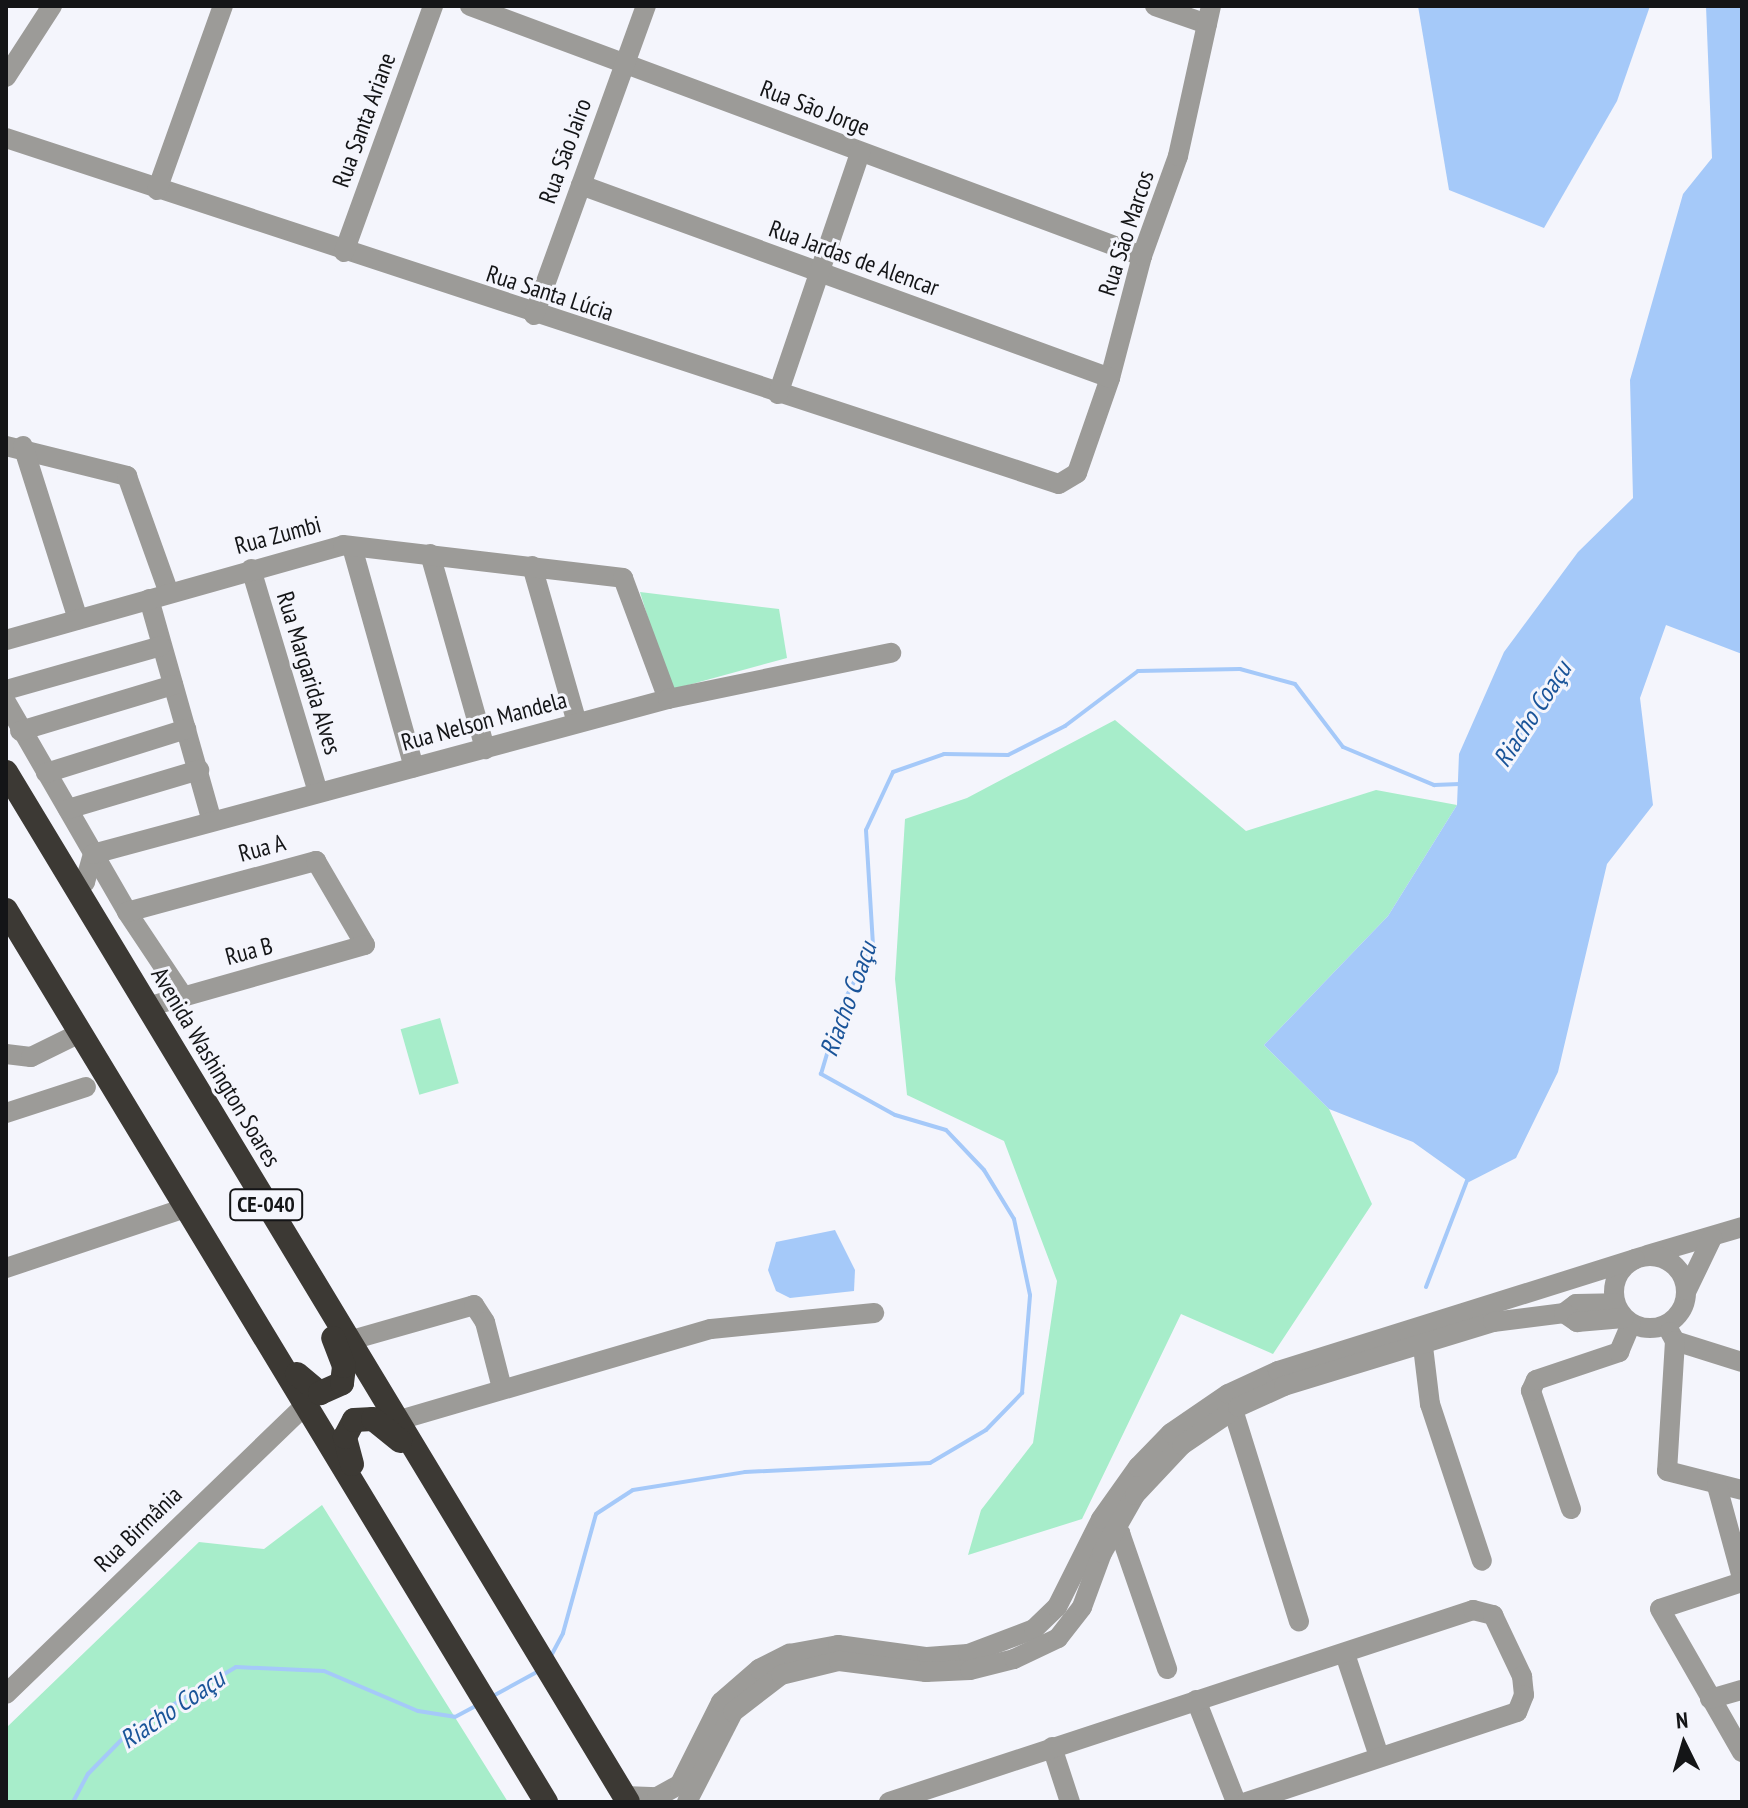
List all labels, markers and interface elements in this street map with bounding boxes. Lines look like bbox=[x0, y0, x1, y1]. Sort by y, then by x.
street label: Rua Santa Ariane bbox=[326, 49, 402, 191]
street label: Rua São Jorge bbox=[756, 74, 874, 142]
street label: Rua São Jairo bbox=[533, 95, 597, 207]
street label: Rua São Marcos bbox=[1092, 167, 1160, 299]
street label: Rua Jardas de Alencar bbox=[765, 214, 943, 302]
street label: Rua Santa Lúcia bbox=[483, 259, 617, 327]
street label: Rua Zumbi bbox=[232, 510, 324, 560]
street label: Rua Margarida Alves bbox=[270, 588, 348, 758]
water label: Riacho Coaçu bbox=[1486, 655, 1578, 773]
street label: Rua Nelson Mandela bbox=[398, 685, 570, 757]
street label: Rua A bbox=[235, 828, 289, 868]
street label: Rua B bbox=[222, 931, 276, 971]
water label: Riacho Coaçu bbox=[813, 938, 883, 1060]
street label: Avenida Washington Soares bbox=[145, 962, 287, 1172]
road number: CE-040 bbox=[228, 1187, 304, 1223]
street label: Rua Birmânia bbox=[88, 1480, 188, 1578]
water label: Riacho Coaçu bbox=[114, 1663, 230, 1755]
north arrow bbox=[1644, 1704, 1724, 1784]
text: N bbox=[1675, 1706, 1689, 1735]

